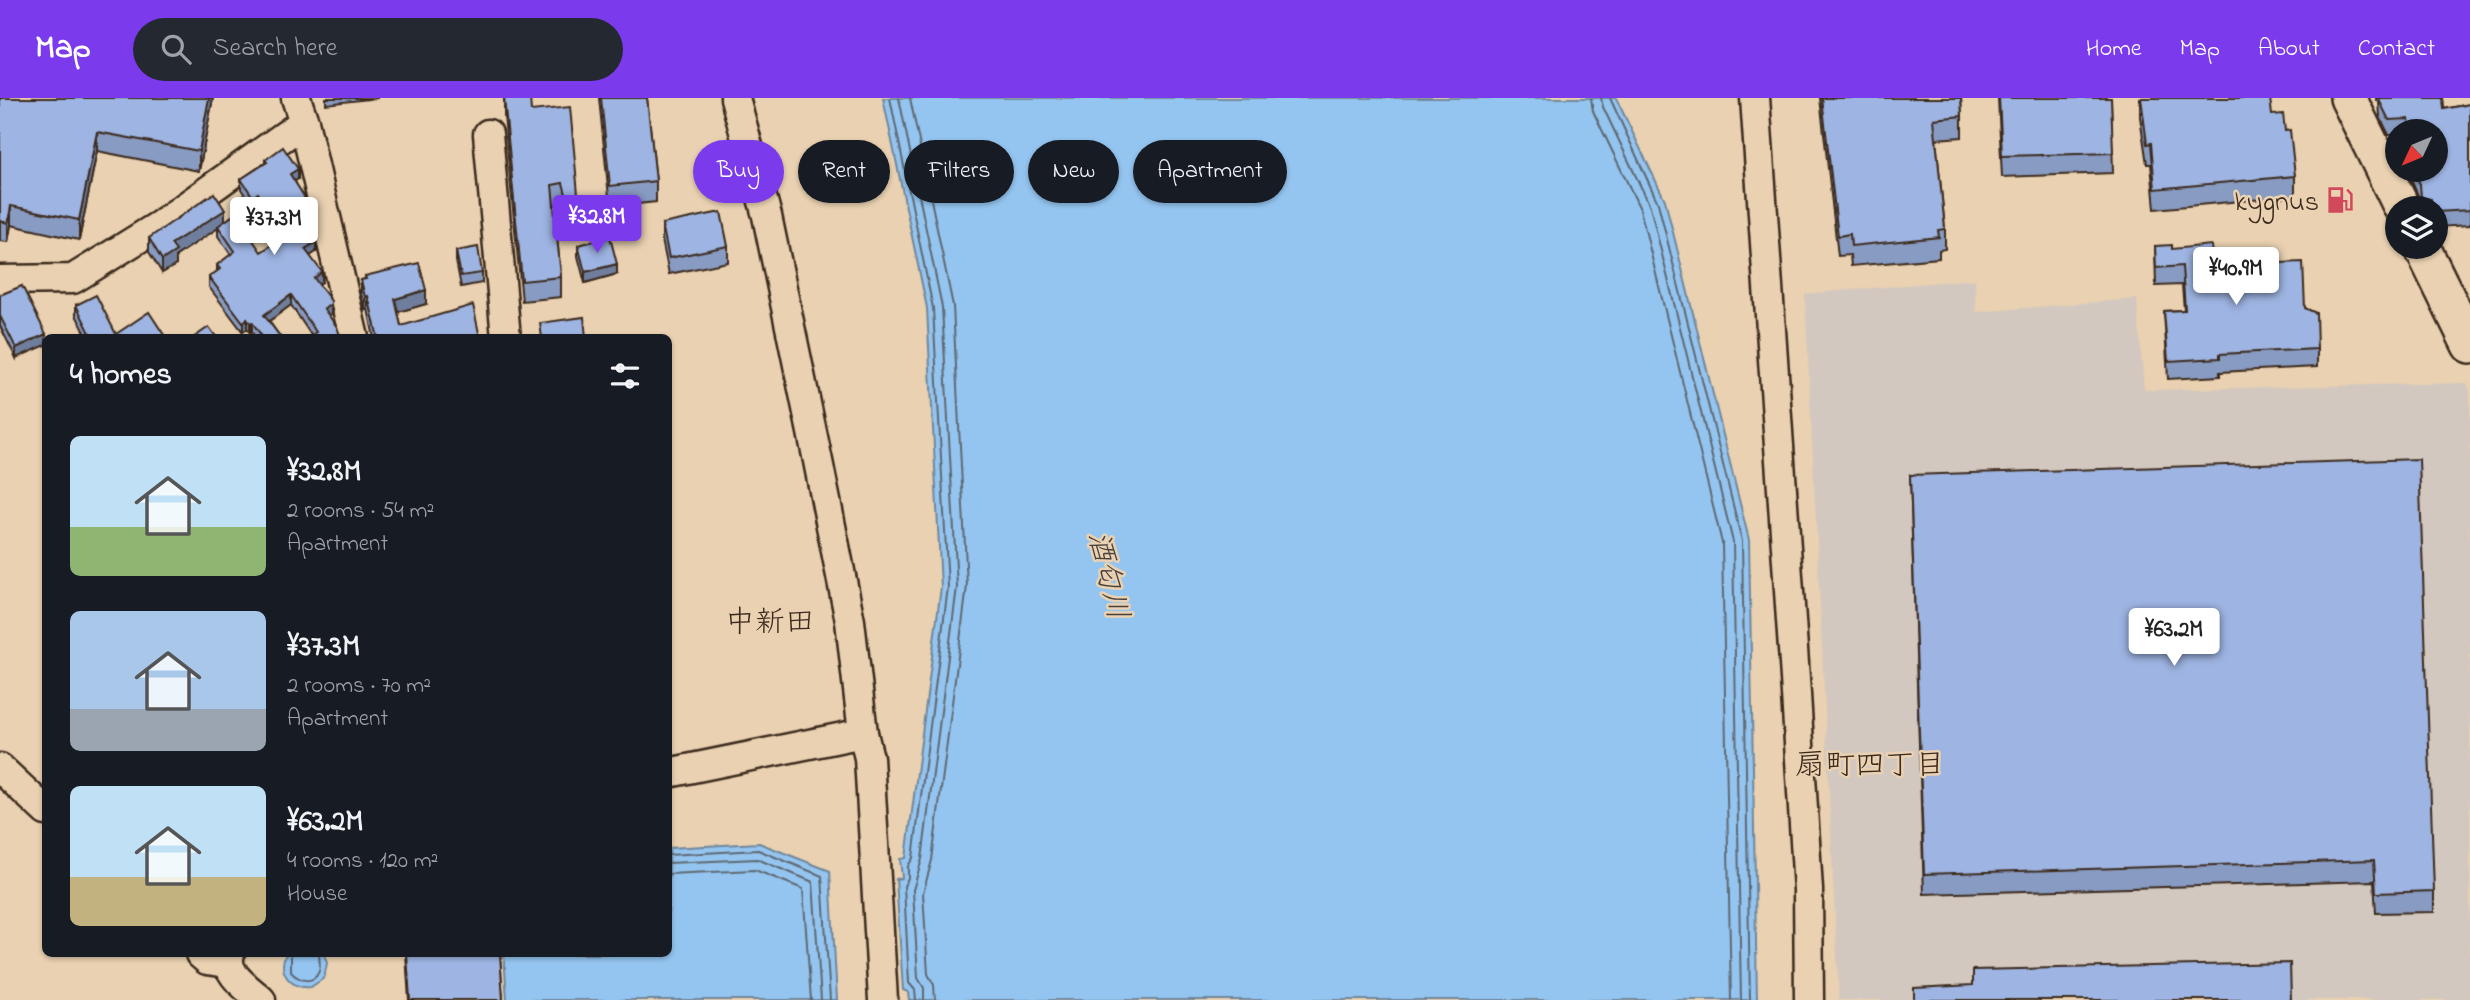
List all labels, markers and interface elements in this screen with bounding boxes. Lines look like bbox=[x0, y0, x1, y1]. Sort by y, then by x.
search box bbox=[133, 18, 623, 81]
text: Map bbox=[35, 25, 91, 73]
icon: search bbox=[157, 30, 195, 68]
text: Search here bbox=[213, 30, 337, 68]
text: Home bbox=[2086, 32, 2142, 67]
text: Map bbox=[2180, 32, 2220, 67]
text: About bbox=[2258, 32, 2320, 67]
text: Contact bbox=[2358, 32, 2435, 67]
north arrow bbox=[2385, 119, 2448, 182]
map controls bbox=[2385, 119, 2448, 259]
chip: Buy bbox=[693, 140, 784, 203]
chip: Rent bbox=[798, 140, 890, 203]
chip: Filters bbox=[904, 140, 1014, 203]
chip: New bbox=[1028, 140, 1119, 203]
chip: Apartment bbox=[1133, 140, 1287, 203]
place label: kygnus bbox=[2235, 183, 2319, 224]
fuel station icon: kygnus bbox=[2325, 185, 2355, 215]
pin: ¥32.8M bbox=[540, 195, 654, 255]
button: layers bbox=[2385, 196, 2448, 259]
pin: ¥37.3M bbox=[217, 198, 331, 257]
text: ¥32.8M bbox=[568, 201, 626, 234]
text: ¥37.3M bbox=[246, 203, 302, 236]
pin: ¥40.9M bbox=[2179, 248, 2293, 307]
text: ¥40.9M bbox=[2209, 253, 2263, 286]
text: 4 homes bbox=[70, 354, 172, 398]
icon: filters bbox=[606, 357, 644, 395]
text: ¥32.8M bbox=[287, 451, 362, 495]
icon: home bbox=[126, 464, 210, 548]
text: 2 rooms · 54 m² bbox=[287, 495, 434, 528]
water label: 酒匂川 bbox=[1074, 527, 1138, 625]
text: Apartment bbox=[287, 528, 388, 561]
district label: 中新田 bbox=[725, 602, 815, 646]
pin: ¥63.2M bbox=[2117, 608, 2231, 668]
text: ¥63.2M bbox=[2145, 614, 2203, 647]
text: ¥37.3M bbox=[287, 626, 360, 670]
icon: home bbox=[126, 639, 210, 723]
text: 2 rooms · 70 m² bbox=[287, 670, 431, 703]
text: Apartment bbox=[287, 703, 388, 736]
district label: 扇町四丁目 bbox=[1795, 745, 1945, 789]
text: ¥63.2M bbox=[287, 801, 364, 845]
icon: home bbox=[126, 814, 210, 898]
text: 4 rooms · 120 m² bbox=[287, 845, 438, 878]
text: House bbox=[287, 878, 347, 911]

